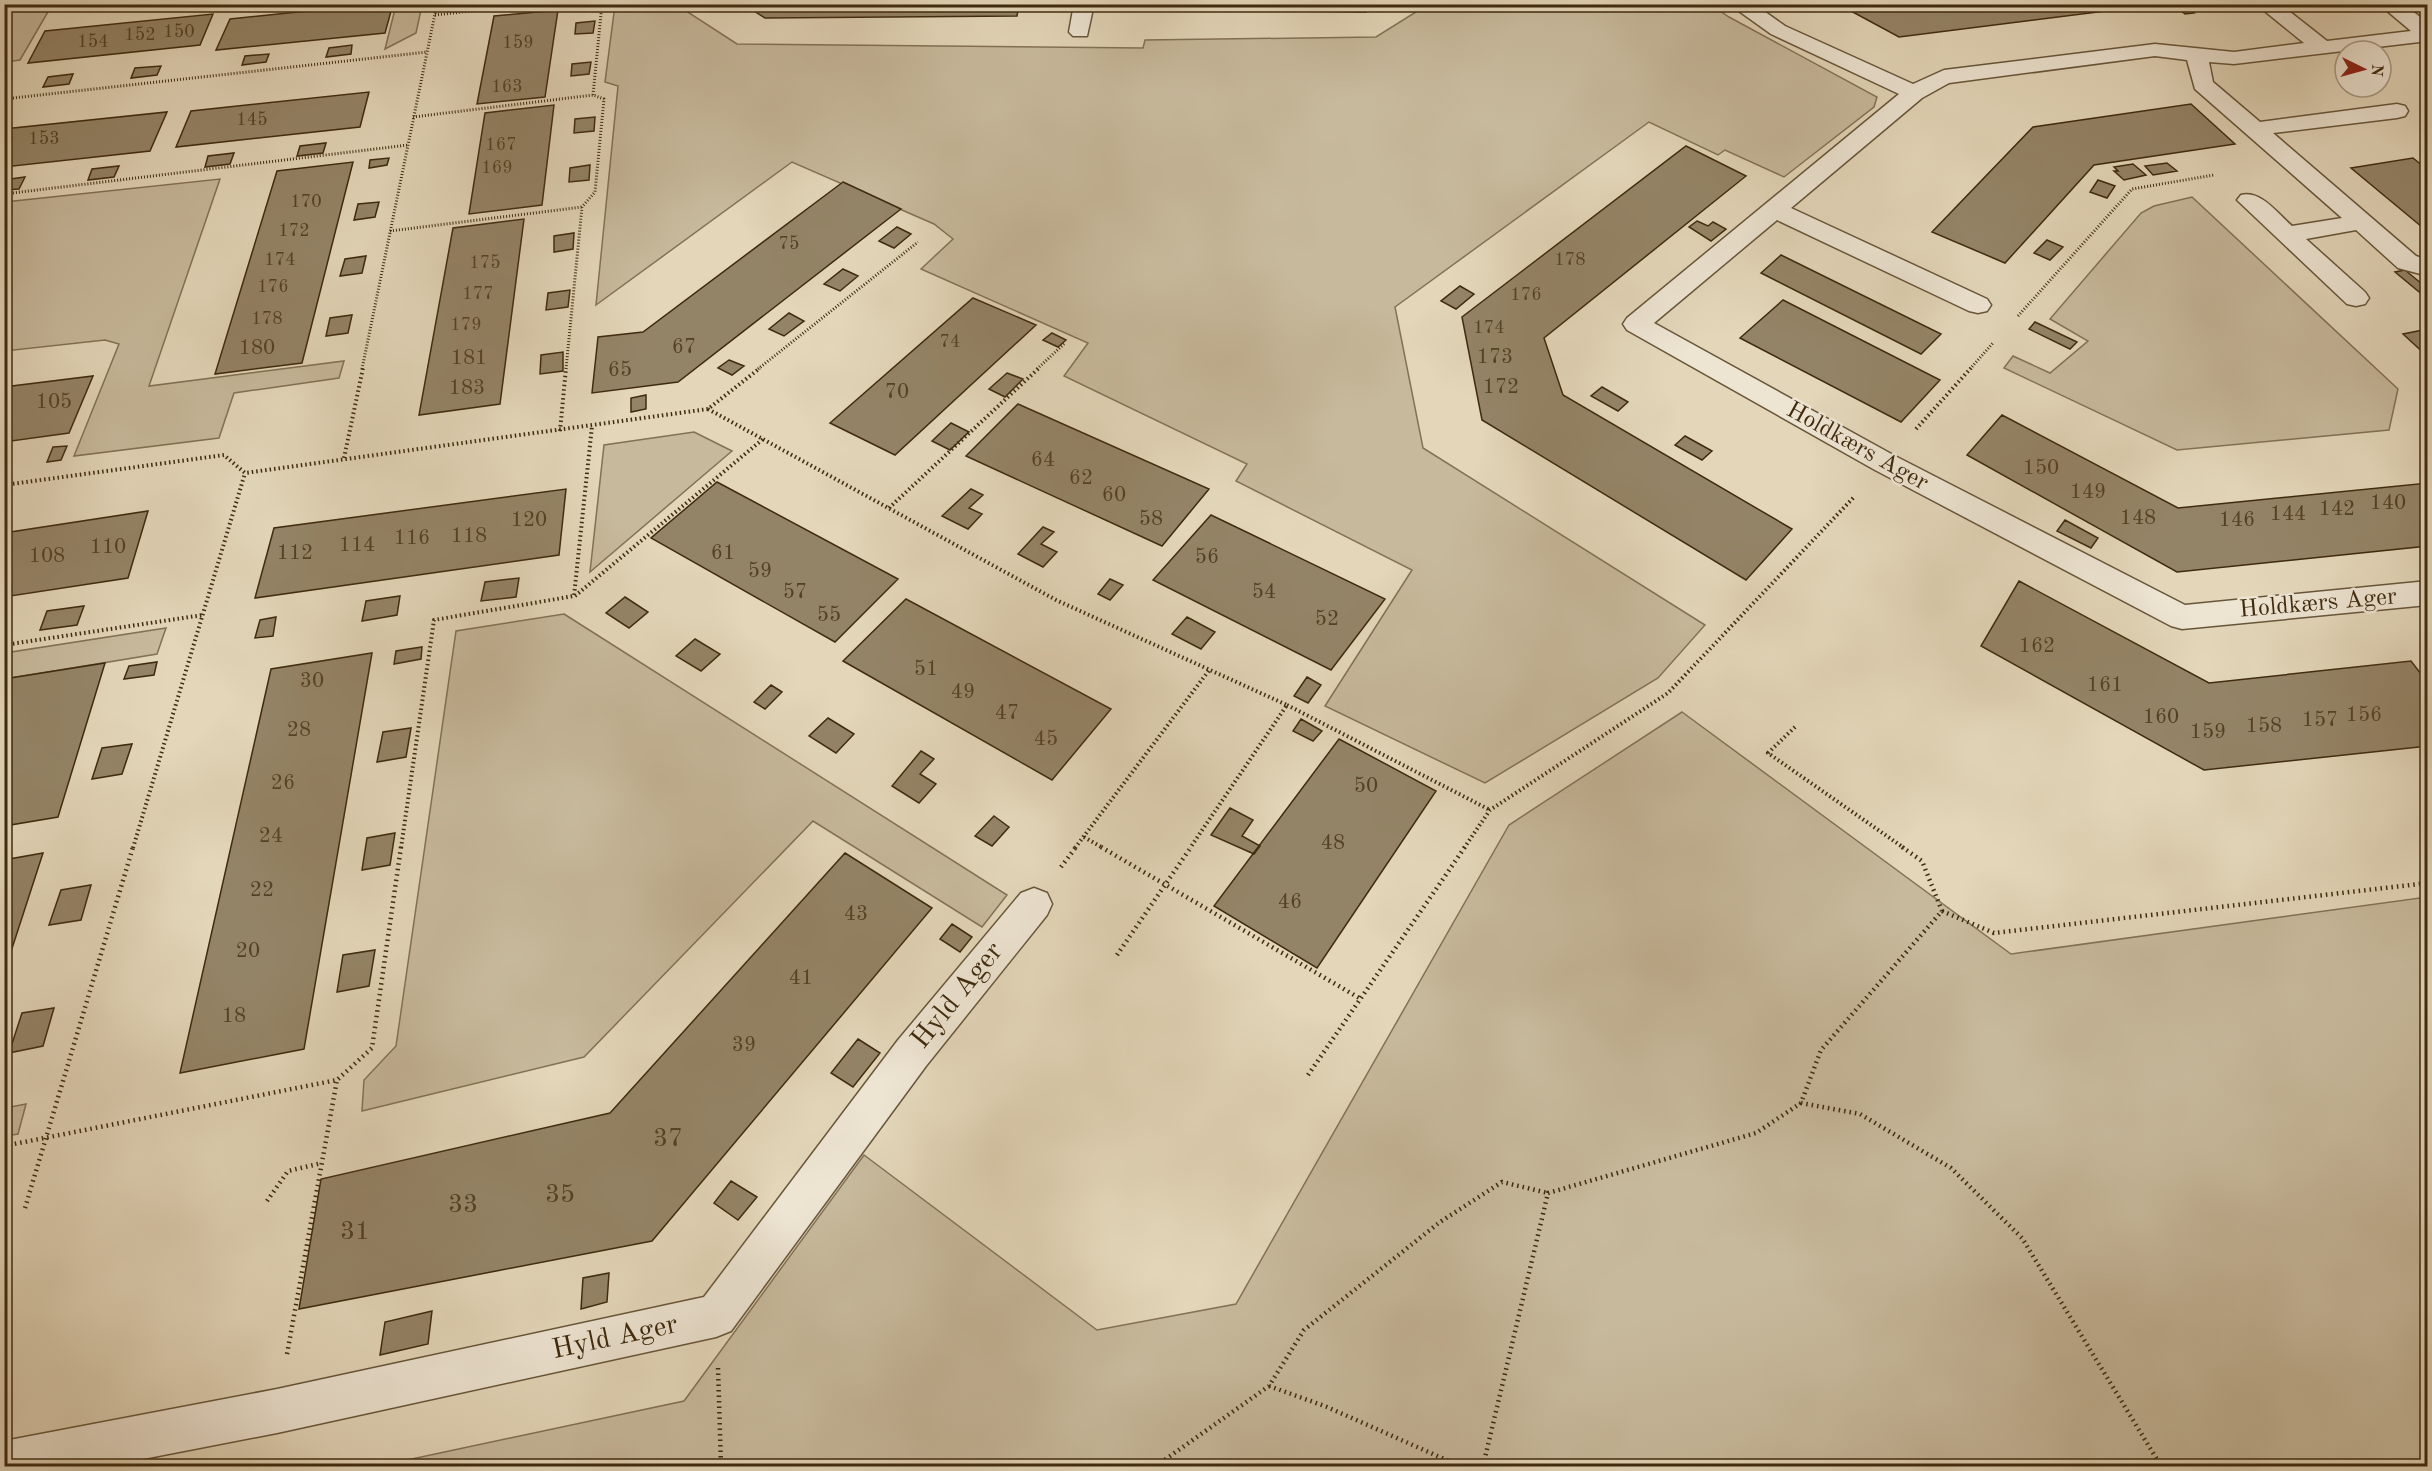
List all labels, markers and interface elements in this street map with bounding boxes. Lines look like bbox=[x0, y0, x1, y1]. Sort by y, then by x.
house number: 150 bbox=[163, 23, 195, 41]
house number: 152 bbox=[124, 26, 156, 44]
house number: 154 bbox=[77, 33, 109, 51]
house number: 159 bbox=[502, 34, 534, 52]
north arrow bbox=[2333, 39, 2393, 99]
text: N bbox=[2367, 63, 2384, 78]
house number: 163 bbox=[491, 78, 523, 96]
house number: 145 bbox=[236, 111, 268, 129]
house number: 153 bbox=[28, 130, 60, 148]
house number: 167 bbox=[485, 136, 517, 154]
house number: 169 bbox=[481, 159, 513, 177]
house number: 170 bbox=[290, 193, 322, 211]
house number: 172 bbox=[278, 222, 310, 240]
house number: 75 bbox=[779, 235, 799, 253]
house number: 174 bbox=[264, 251, 296, 269]
house number: 178 bbox=[1554, 251, 1586, 269]
house number: 175 bbox=[469, 254, 501, 272]
house number: 176 bbox=[257, 278, 289, 296]
house number: 177 bbox=[462, 285, 494, 303]
house number: 176 bbox=[1510, 286, 1542, 304]
house number: 178 bbox=[251, 310, 283, 328]
house number: 179 bbox=[450, 316, 482, 334]
house number: 174 bbox=[1473, 319, 1505, 337]
house number: 74 bbox=[940, 333, 960, 351]
house number: 67 bbox=[672, 337, 696, 358]
house number: 180 bbox=[239, 338, 275, 359]
house number: 173 bbox=[1477, 347, 1513, 368]
house number: 181 bbox=[451, 348, 487, 369]
house number: 65 bbox=[608, 360, 632, 381]
house number: 172 bbox=[1483, 377, 1519, 398]
house number: 183 bbox=[449, 378, 485, 399]
house number: 70 bbox=[885, 382, 909, 403]
house number: 105 bbox=[36, 392, 72, 413]
street label: Holdkærs Ager bbox=[1782, 398, 1932, 496]
house number: 64 bbox=[1031, 450, 1055, 471]
house number: 150 bbox=[2023, 458, 2059, 479]
house number: 62 bbox=[1069, 468, 1093, 489]
house number: 149 bbox=[2070, 482, 2106, 503]
house number: 60 bbox=[1102, 485, 1126, 506]
house number: 140 bbox=[2370, 493, 2406, 514]
house number: 142 bbox=[2319, 499, 2355, 520]
house number: 144 bbox=[2270, 504, 2306, 525]
house number: 148 bbox=[2120, 508, 2156, 529]
house number: 58 bbox=[1139, 509, 1163, 530]
house number: 120 bbox=[511, 510, 547, 531]
house number: 146 bbox=[2219, 510, 2255, 531]
house number: 118 bbox=[451, 526, 487, 547]
house number: 116 bbox=[394, 528, 430, 549]
house number: 114 bbox=[339, 535, 375, 556]
house number: 110 bbox=[90, 537, 126, 558]
house number: 112 bbox=[277, 543, 313, 564]
house number: 61 bbox=[711, 543, 735, 564]
house number: 108 bbox=[29, 546, 65, 567]
house number: 56 bbox=[1195, 547, 1219, 568]
house number: 59 bbox=[748, 561, 772, 582]
house number: 57 bbox=[783, 582, 807, 603]
house number: 54 bbox=[1252, 582, 1276, 603]
street label: Holdkærs Ager bbox=[2238, 585, 2398, 623]
house number: 55 bbox=[817, 605, 841, 626]
house number: 52 bbox=[1315, 609, 1339, 630]
house number: 162 bbox=[2019, 636, 2055, 657]
house number: 51 bbox=[914, 659, 938, 680]
house number: 30 bbox=[300, 671, 324, 692]
house number: 161 bbox=[2087, 675, 2123, 696]
house number: 49 bbox=[951, 682, 975, 703]
house number: 47 bbox=[995, 703, 1019, 724]
house number: 156 bbox=[2346, 705, 2382, 726]
house number: 160 bbox=[2143, 707, 2179, 728]
house number: 157 bbox=[2302, 710, 2338, 731]
house number: 158 bbox=[2246, 716, 2282, 737]
house number: 28 bbox=[287, 720, 311, 741]
house number: 159 bbox=[2190, 722, 2226, 743]
house number: 45 bbox=[1034, 729, 1058, 750]
house number: 26 bbox=[271, 773, 295, 794]
house number: 50 bbox=[1354, 776, 1378, 797]
house number: 24 bbox=[259, 826, 283, 847]
house number: 48 bbox=[1321, 833, 1345, 854]
house number: 22 bbox=[250, 880, 274, 901]
house number: 46 bbox=[1278, 892, 1302, 913]
house number: 43 bbox=[844, 904, 868, 925]
street label: Hyld Ager bbox=[907, 938, 1009, 1054]
house number: 20 bbox=[236, 941, 260, 962]
house number: 41 bbox=[789, 968, 813, 989]
house number: 18 bbox=[222, 1006, 246, 1027]
house number: 39 bbox=[732, 1035, 756, 1056]
house number: 37 bbox=[653, 1126, 683, 1152]
house number: 35 bbox=[545, 1182, 575, 1208]
house number: 33 bbox=[448, 1192, 478, 1218]
house number: 31 bbox=[340, 1219, 370, 1245]
street label: Hyld Ager bbox=[550, 1311, 680, 1365]

